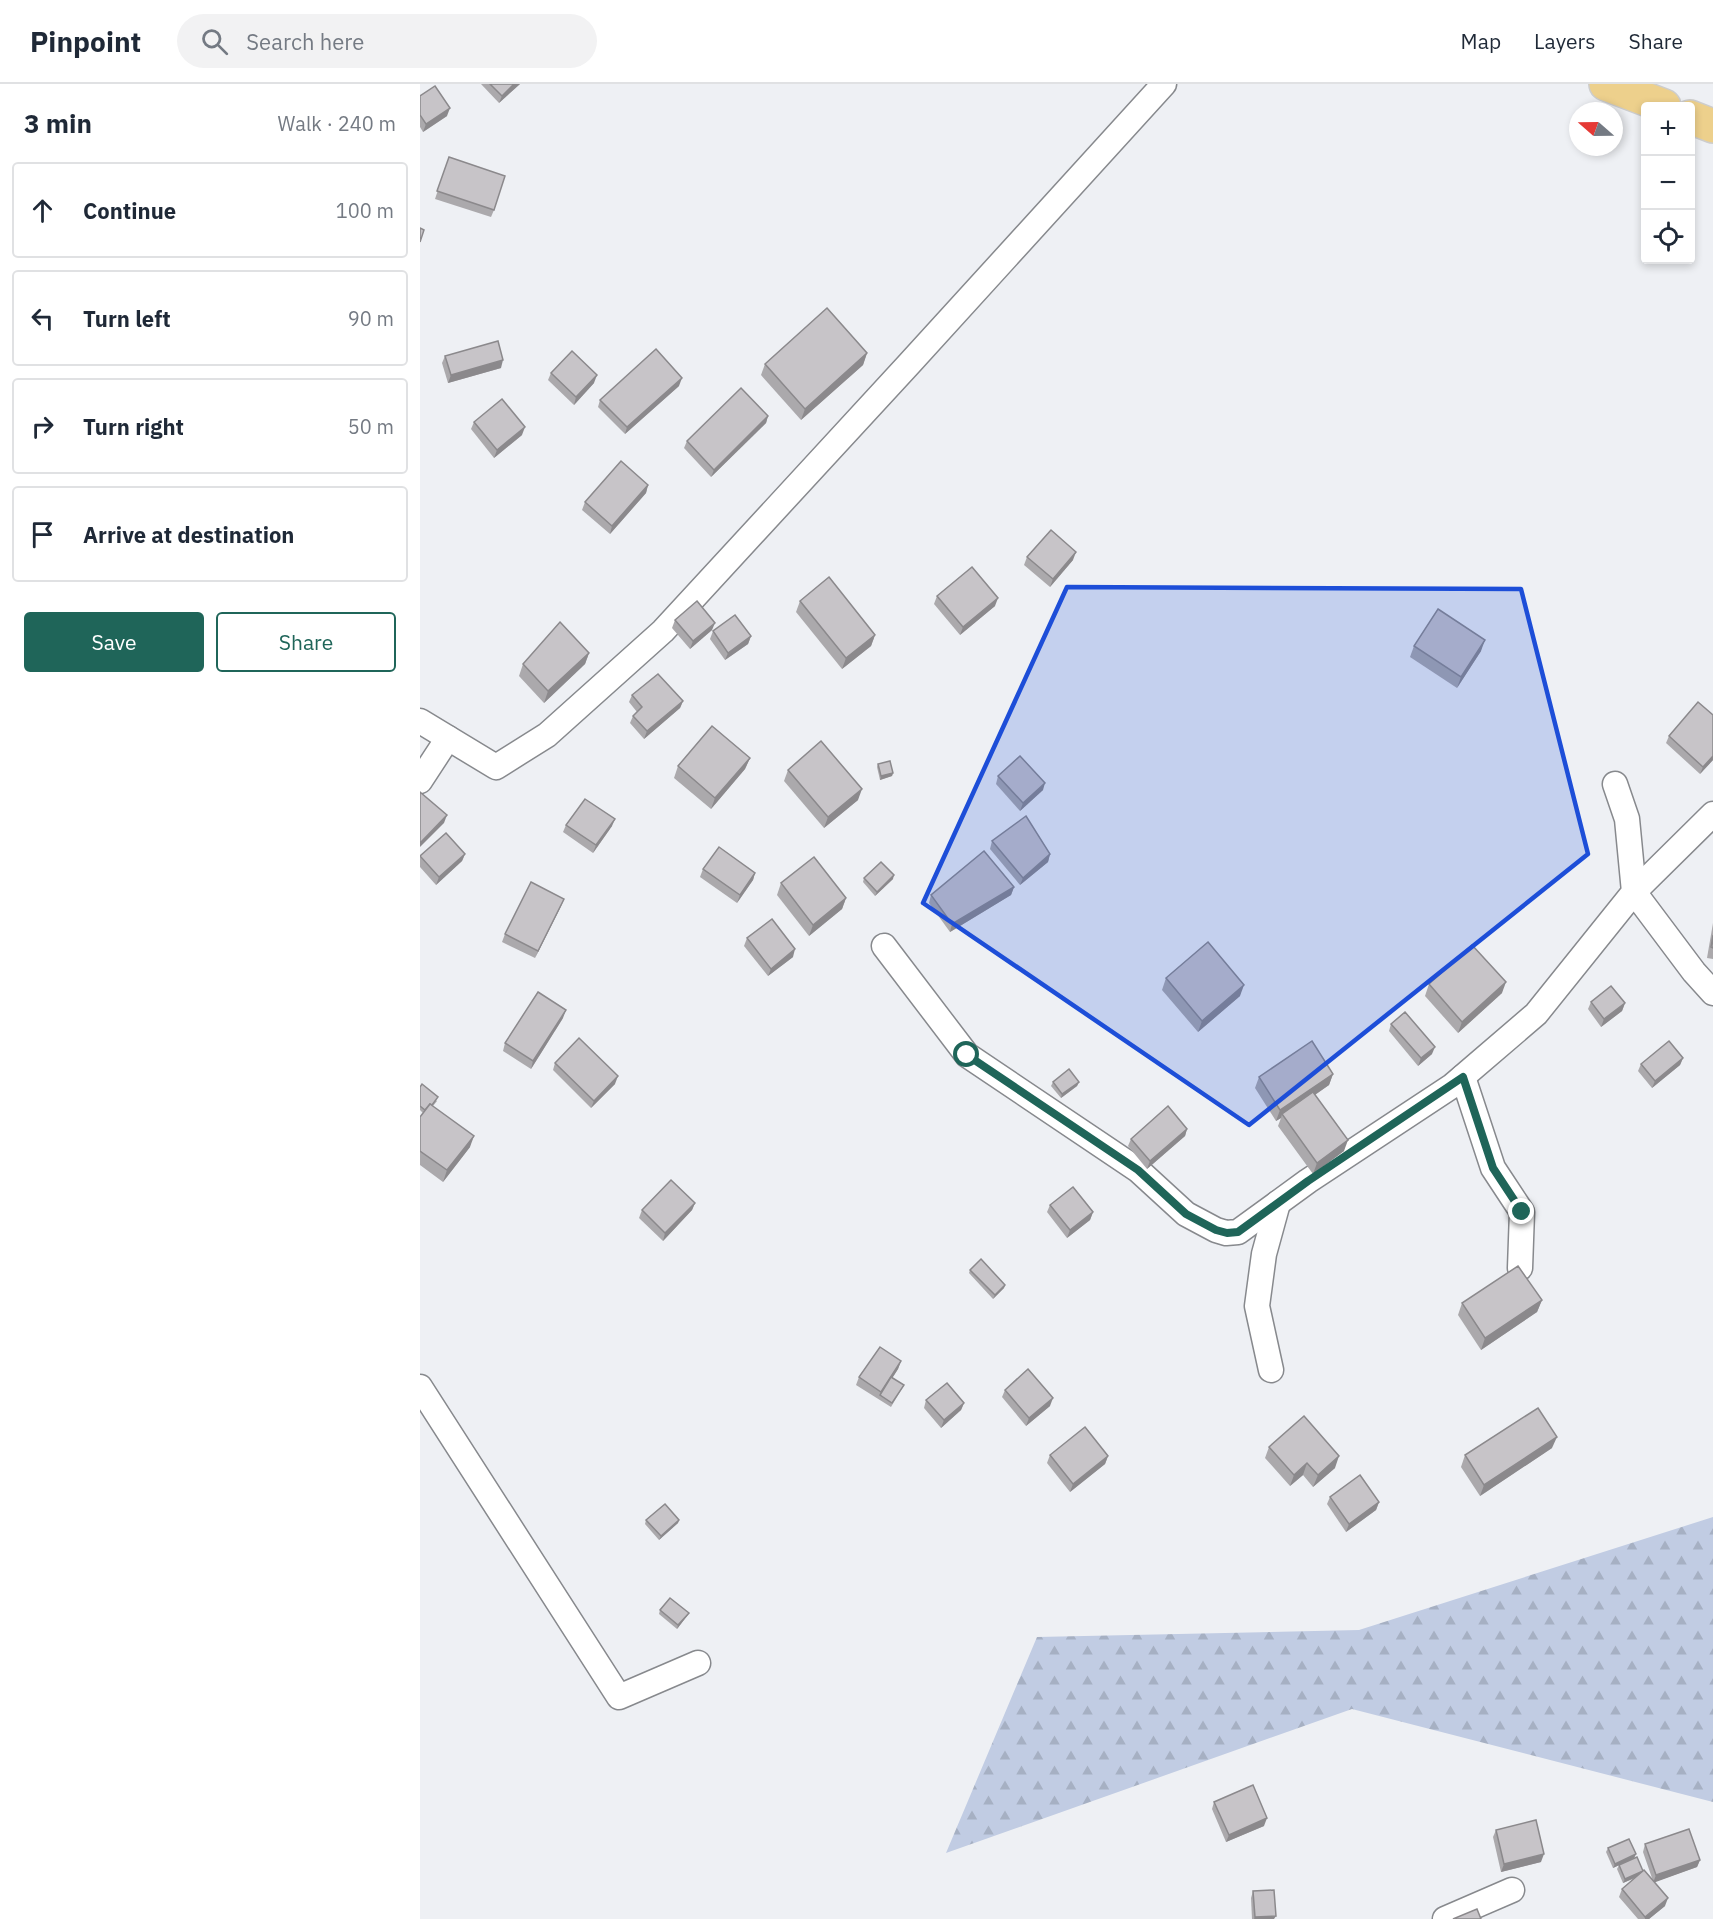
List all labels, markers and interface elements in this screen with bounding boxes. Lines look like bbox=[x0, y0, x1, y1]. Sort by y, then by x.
search box bbox=[177, 14, 597, 68]
text: Pinpoint bbox=[30, 23, 141, 60]
icon: search bbox=[198, 25, 231, 58]
text: Search here bbox=[246, 27, 364, 56]
text: Map bbox=[1461, 27, 1501, 55]
text: Layers bbox=[1534, 27, 1596, 55]
text: Share bbox=[1629, 27, 1683, 55]
north arrow bbox=[1569, 102, 1623, 156]
map controls bbox=[1641, 102, 1695, 264]
button: + bbox=[1641, 102, 1695, 156]
text: 3 min bbox=[24, 106, 92, 140]
text: Walk · 240 m bbox=[278, 110, 396, 137]
button: − bbox=[1641, 156, 1695, 210]
icon: ahead bbox=[26, 194, 59, 227]
text: Continue bbox=[83, 196, 176, 225]
text: 100 m bbox=[336, 197, 394, 224]
button: locate bbox=[1641, 210, 1695, 264]
icon: left bbox=[26, 302, 59, 335]
text: Turn left bbox=[83, 304, 171, 333]
text: 90 m bbox=[348, 305, 394, 332]
icon: right bbox=[26, 410, 59, 443]
text: Turn right bbox=[83, 412, 184, 441]
text: 50 m bbox=[348, 413, 394, 440]
icon: arrive bbox=[26, 518, 59, 551]
text: Arrive at destination bbox=[83, 520, 294, 549]
button: Save bbox=[24, 612, 204, 672]
button: Share bbox=[216, 612, 396, 672]
route start bbox=[953, 1041, 979, 1067]
route end bbox=[1508, 1198, 1534, 1224]

